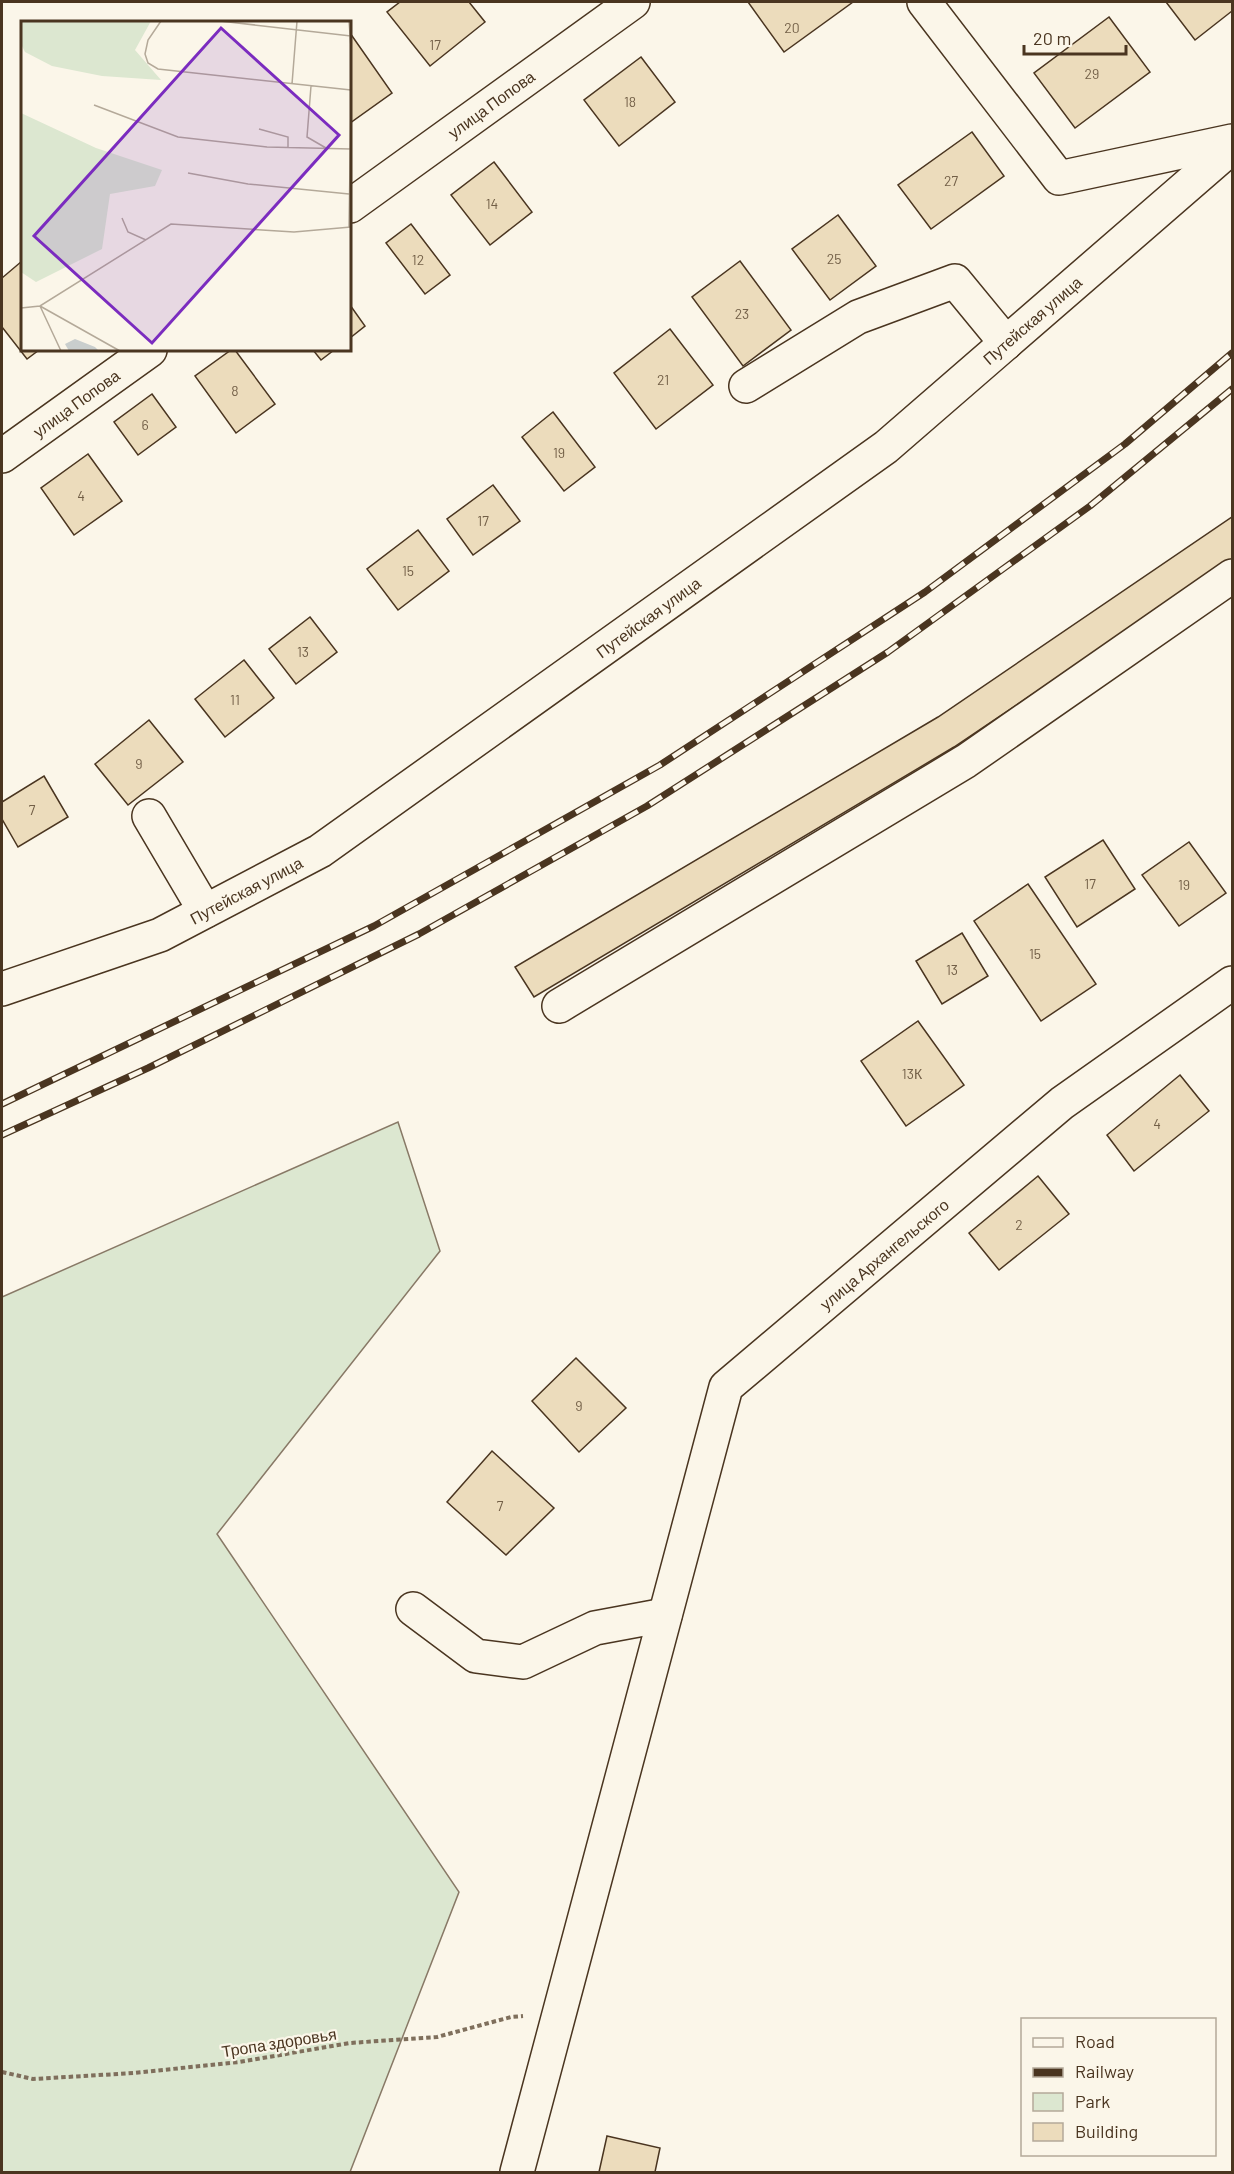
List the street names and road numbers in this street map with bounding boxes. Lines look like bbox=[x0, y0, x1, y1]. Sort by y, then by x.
street label: улица Попова bbox=[444, 66, 538, 142]
street label: Путейская улица bbox=[979, 272, 1085, 368]
street label: улица Попова bbox=[29, 365, 123, 441]
street label: Путейская улица bbox=[592, 573, 704, 661]
street label: Путейская улица bbox=[187, 852, 306, 928]
street label: улица Архангельского bbox=[816, 1195, 952, 1313]
street label: Тропа здоровья bbox=[220, 2024, 338, 2060]

